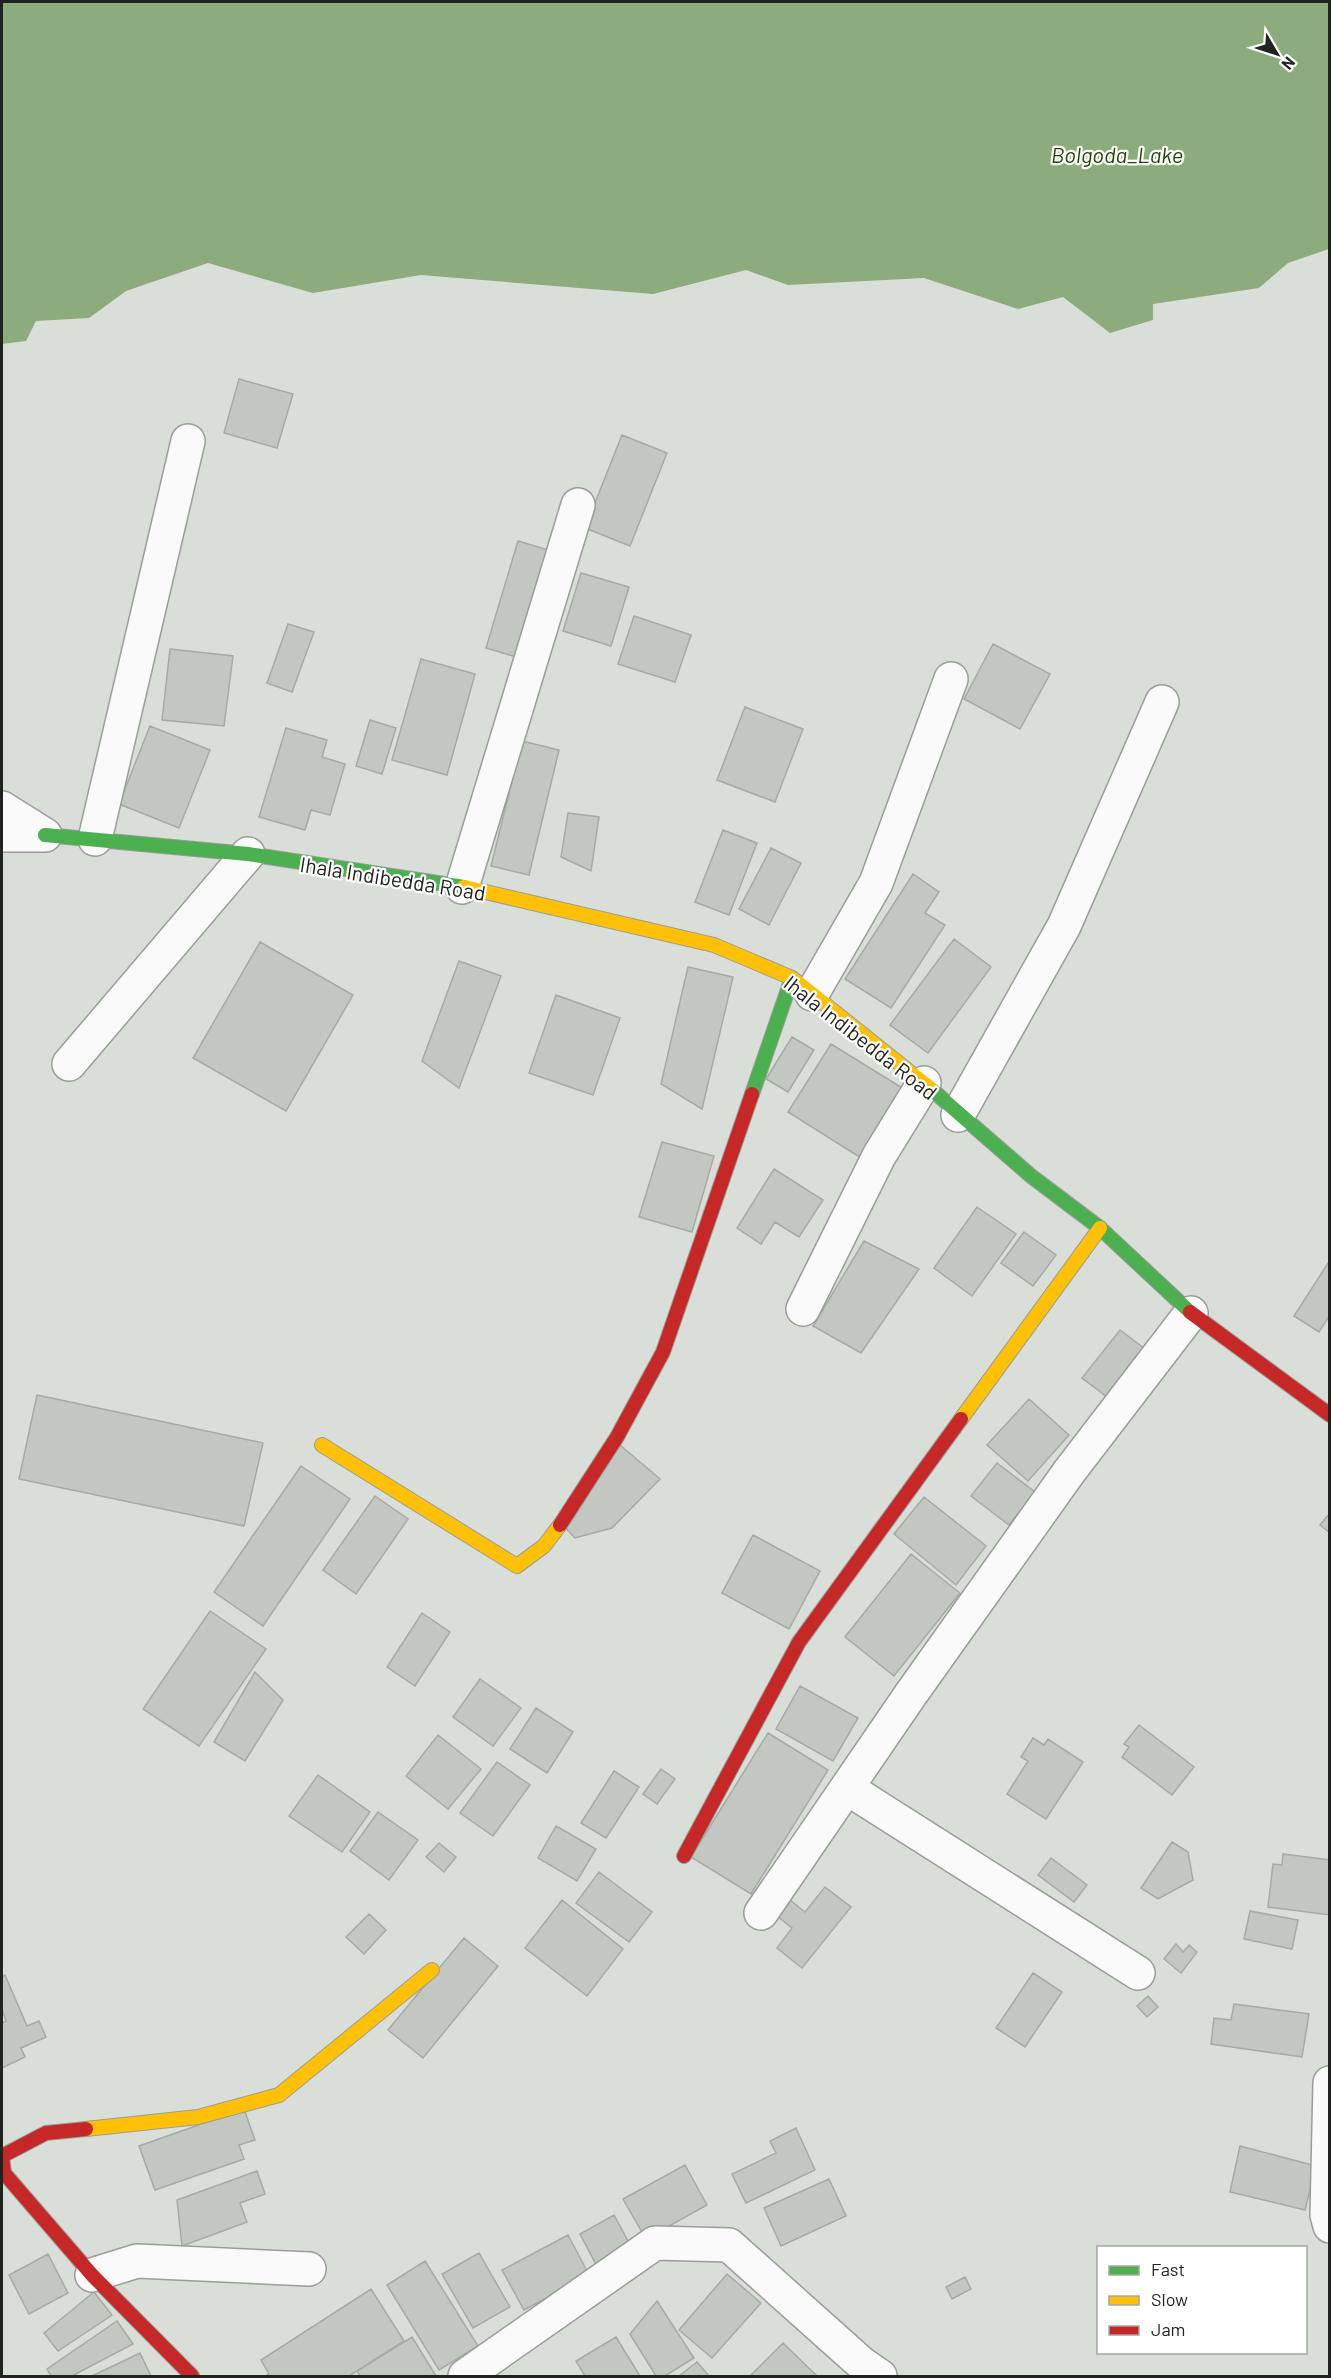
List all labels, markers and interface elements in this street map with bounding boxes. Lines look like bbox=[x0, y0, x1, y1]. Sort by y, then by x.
north arrow bbox=[1247, 24, 1307, 84]
text: N bbox=[1278, 54, 1300, 74]
water label: Bolgoda_Lake bbox=[1051, 141, 1183, 167]
street label: Ihala Indibedda Road bbox=[298, 851, 488, 905]
street label: Ihala Indibedda Road bbox=[779, 969, 943, 1105]
legend bbox=[1097, 2246, 1307, 2354]
text: Fast bbox=[1151, 2258, 1185, 2280]
text: Slow bbox=[1151, 2288, 1188, 2310]
text: Jam bbox=[1151, 2318, 1185, 2340]

